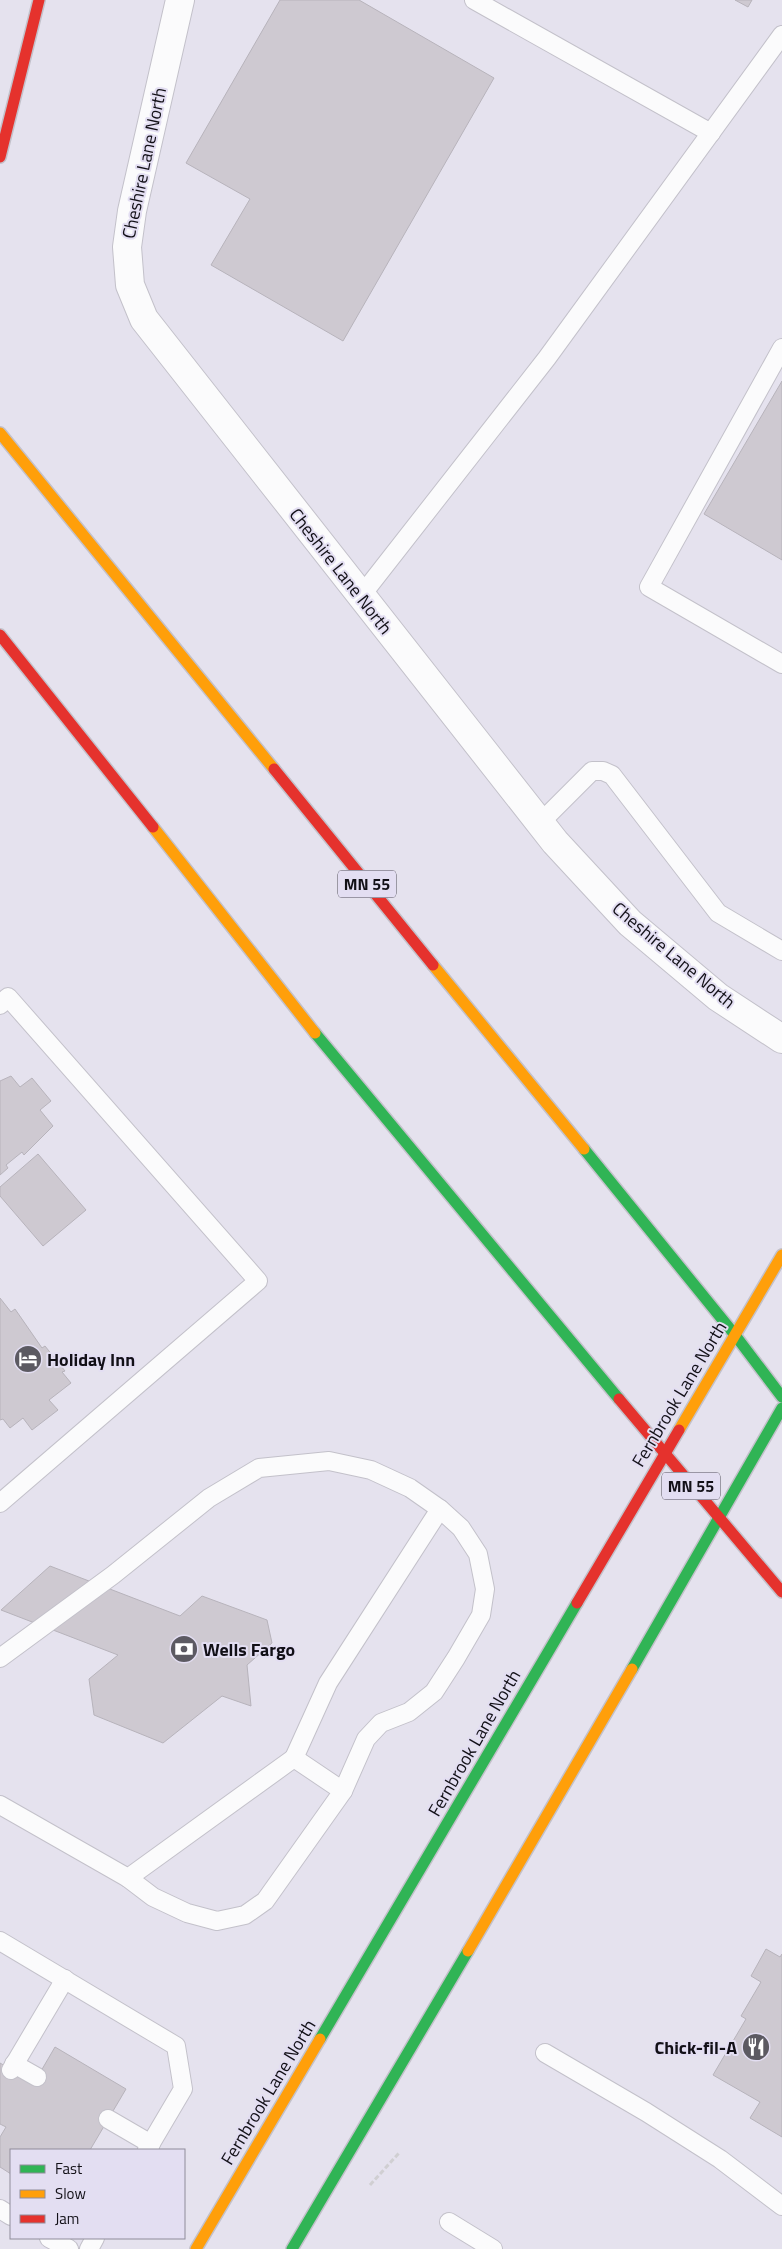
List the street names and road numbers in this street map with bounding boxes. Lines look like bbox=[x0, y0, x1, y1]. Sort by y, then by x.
street label: Cheshire Lane North bbox=[115, 85, 173, 241]
street label: Cheshire Lane North bbox=[283, 502, 399, 640]
road number: MN 55 bbox=[338, 871, 396, 898]
street label: Cheshire Lane North bbox=[606, 895, 742, 1015]
street label: Fernbrook Lane North bbox=[625, 1316, 733, 1472]
road number: MN 55 bbox=[662, 1472, 720, 1500]
street label: Fernbrook Lane North bbox=[421, 1665, 527, 1821]
street label: Fernbrook Lane North bbox=[214, 2014, 322, 2170]

